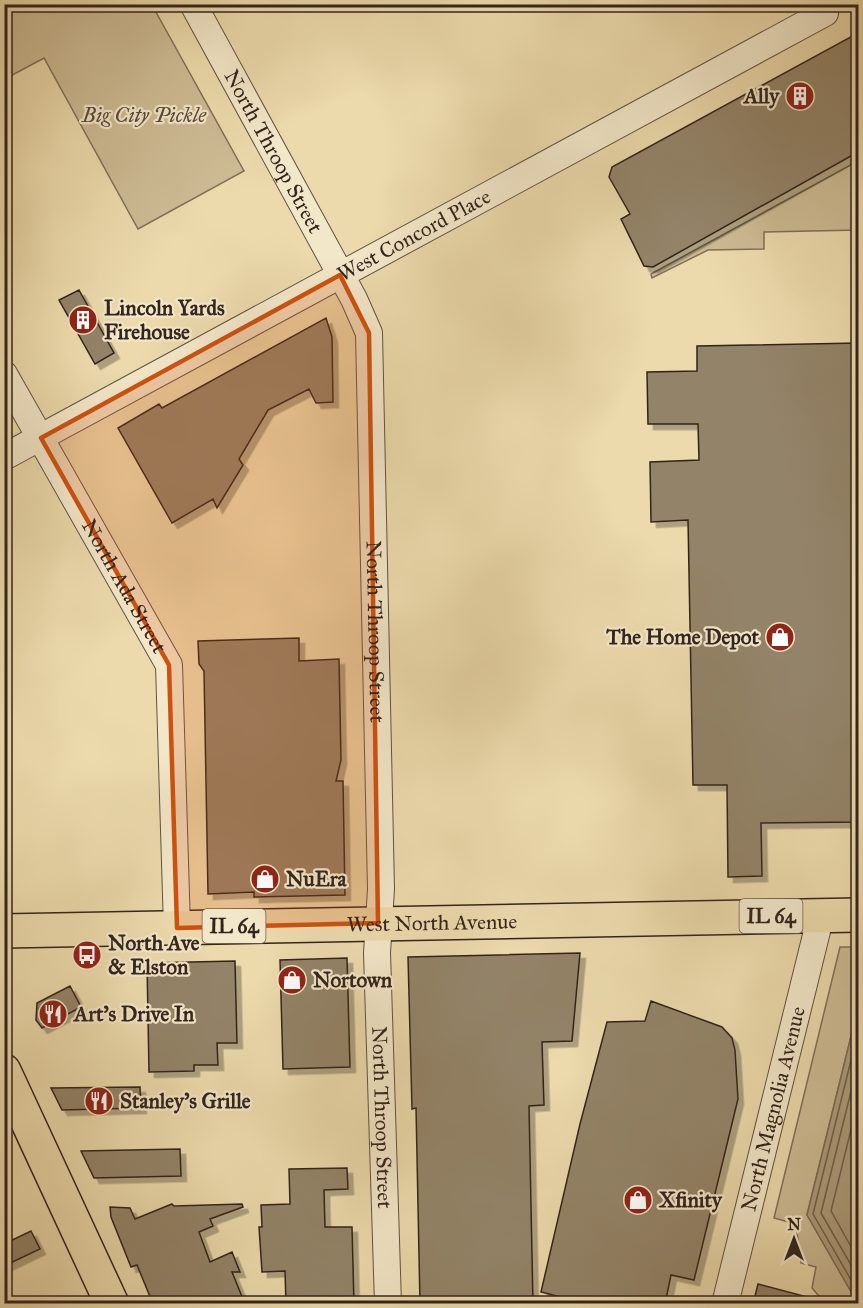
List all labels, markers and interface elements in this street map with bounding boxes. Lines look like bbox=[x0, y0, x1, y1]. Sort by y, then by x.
street label: North Throop Street bbox=[218, 65, 329, 238]
building icon: Ally bbox=[784, 80, 816, 112]
place label: Ally bbox=[742, 83, 780, 109]
park label: Big City Pickle bbox=[81, 102, 207, 128]
street label: West Concord Place bbox=[333, 183, 495, 287]
place label: Lincoln Yards Firehouse bbox=[104, 295, 225, 345]
building icon: Lincoln Yards Firehouse bbox=[67, 304, 99, 336]
street label: North Ada Street bbox=[76, 515, 173, 658]
street label: North Throop Street bbox=[360, 540, 390, 724]
shop icon: The Home Depot bbox=[764, 621, 796, 653]
place label: The Home Depot bbox=[605, 624, 760, 650]
shop icon: NuEra bbox=[249, 863, 281, 895]
place label: NuEra bbox=[286, 866, 348, 892]
road number: IL 64 bbox=[740, 899, 802, 933]
street label: West North Avenue bbox=[347, 908, 518, 938]
road number: IL 64 bbox=[202, 909, 266, 943]
place label: North Ave & Elston bbox=[108, 930, 200, 980]
bus stop icon: North Ave & Elston bbox=[71, 939, 103, 971]
shop icon: Nortown bbox=[276, 964, 308, 996]
place label: Nortown bbox=[313, 967, 393, 993]
restaurant icon: Art's Drive In bbox=[37, 998, 69, 1030]
place label: Art's Drive In bbox=[72, 1001, 195, 1027]
street label: North Magnolia Avenue bbox=[735, 1004, 811, 1214]
street label: North Throop Street bbox=[366, 1026, 398, 1209]
restaurant icon: Stanley's Grille bbox=[83, 1085, 115, 1117]
place label: Stanley's Grille bbox=[120, 1088, 251, 1114]
shop icon: Xfinity bbox=[622, 1184, 654, 1216]
place label: Xfinity bbox=[658, 1187, 723, 1213]
north arrow bbox=[764, 1209, 824, 1269]
text: N bbox=[787, 1215, 801, 1234]

